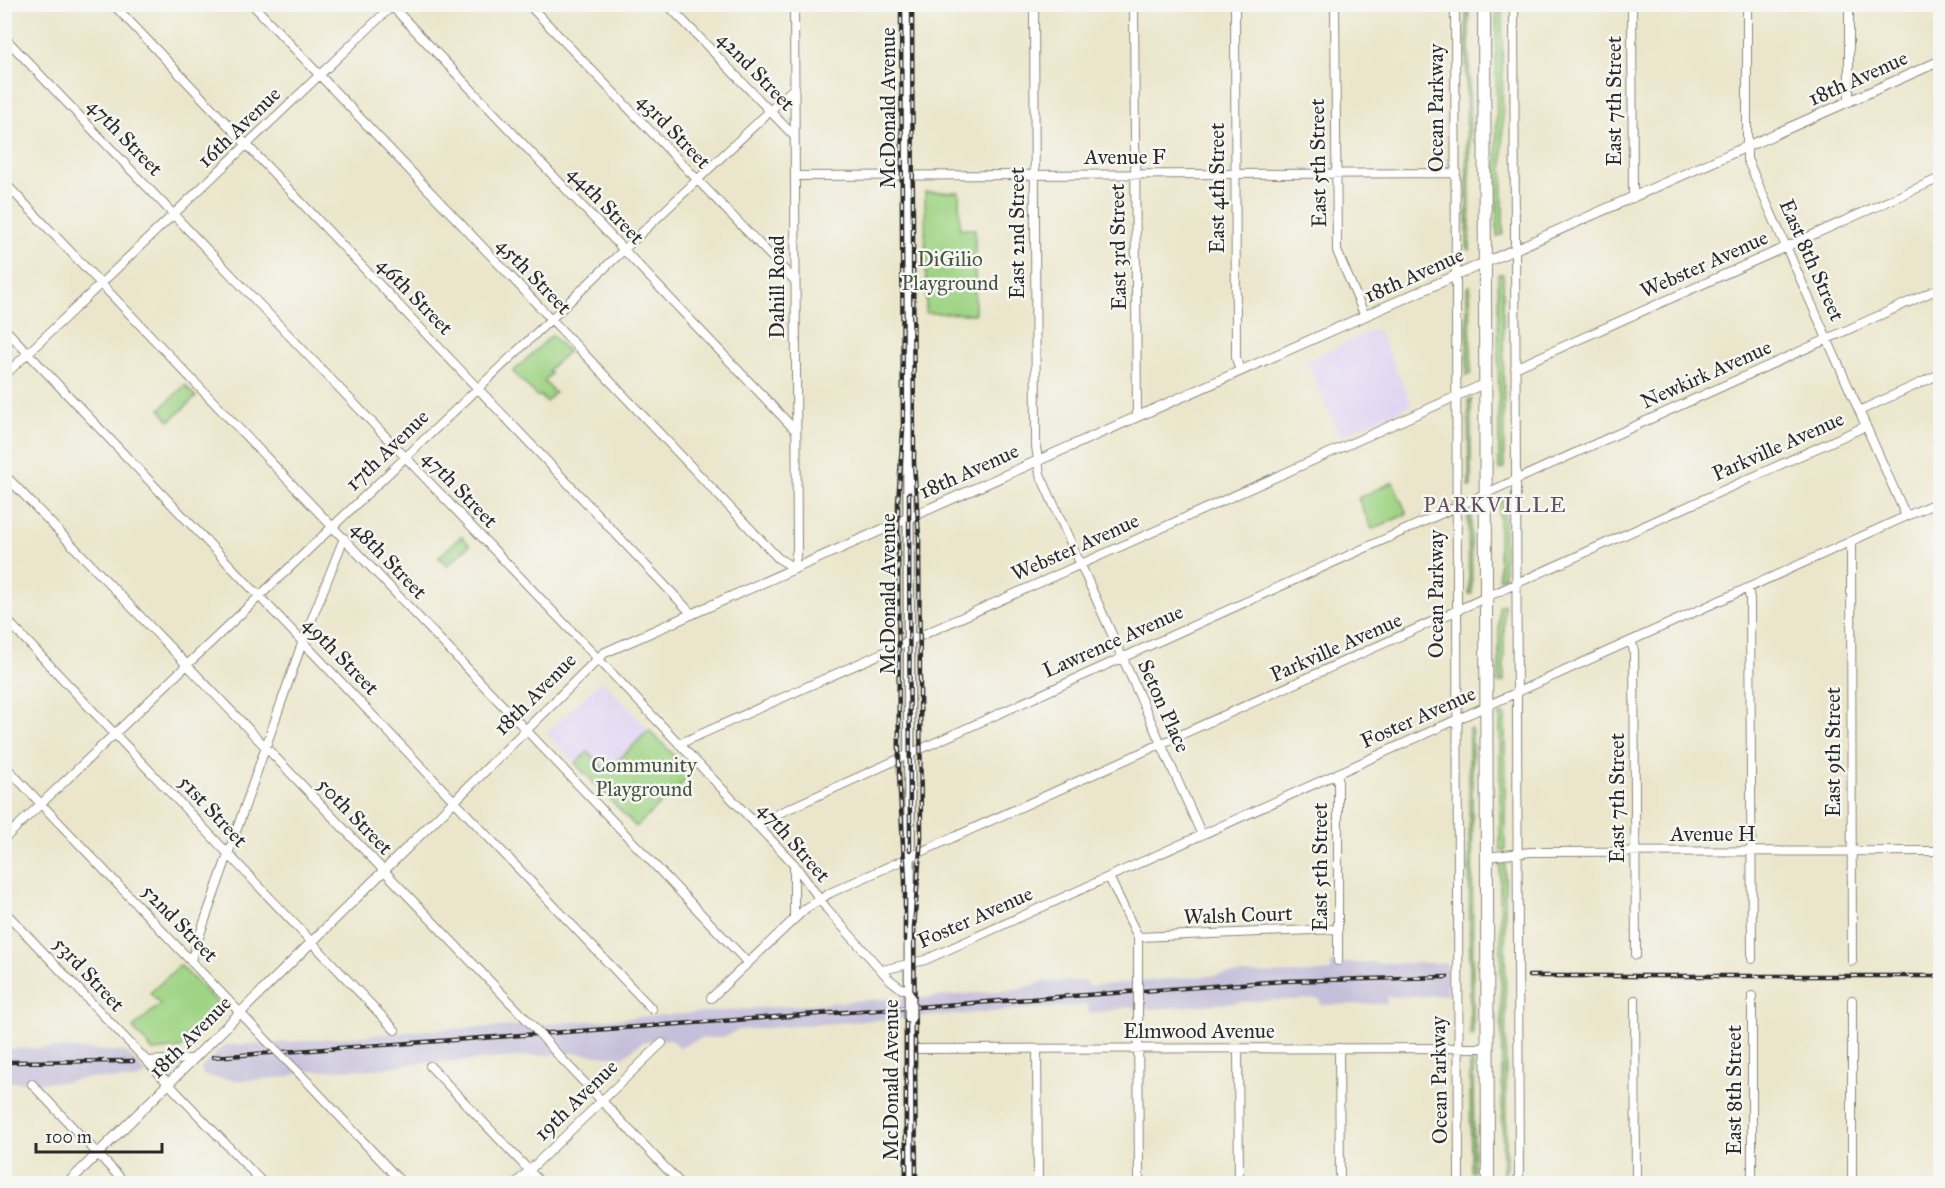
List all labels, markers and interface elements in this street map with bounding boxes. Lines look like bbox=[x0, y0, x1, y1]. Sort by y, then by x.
street label: 42nd Street bbox=[712, 26, 801, 117]
street label: McDonald Avenue bbox=[875, 27, 901, 189]
street label: East 7th Street bbox=[1601, 35, 1627, 166]
street label: Ocean Parkway bbox=[1423, 43, 1449, 172]
street label: 18th Avenue bbox=[1804, 44, 1912, 111]
street label: 16th Avenue bbox=[192, 81, 286, 173]
street label: 43rd Street bbox=[632, 88, 717, 175]
street label: 47th Street bbox=[82, 93, 169, 182]
street label: East 5th Street bbox=[1304, 98, 1332, 228]
street label: East 4th Street bbox=[1204, 122, 1230, 254]
street label: Avenue F bbox=[1083, 144, 1166, 170]
street label: 44th Street bbox=[562, 160, 650, 250]
street label: East 2nd Street bbox=[1004, 166, 1030, 299]
street label: East 3rd Street bbox=[1104, 183, 1132, 311]
street label: East 8th Street bbox=[1774, 195, 1851, 325]
street label: Webster Avenue bbox=[1636, 224, 1772, 304]
street label: 45th Street bbox=[491, 232, 578, 320]
street label: Dahill Road bbox=[764, 235, 790, 339]
street label: 18th Avenue bbox=[1360, 241, 1468, 308]
park label: DiGilio Playground bbox=[901, 246, 999, 296]
street label: 46th Street bbox=[372, 252, 459, 341]
street label: Newkirk Avenue bbox=[1637, 333, 1776, 414]
street label: 17th Avenue bbox=[340, 404, 434, 496]
street label: Parkville Avenue bbox=[1708, 405, 1848, 487]
street label: 18th Avenue bbox=[915, 437, 1023, 504]
street label: 47th Street bbox=[417, 445, 504, 534]
district label: PARKVILLE bbox=[1423, 491, 1567, 518]
street label: Webster Avenue bbox=[1007, 507, 1143, 587]
street label: McDonald Avenue bbox=[875, 513, 901, 675]
street label: 48th Street bbox=[345, 515, 433, 605]
street label: Ocean Parkway bbox=[1423, 529, 1449, 658]
street label: Lawrence Avenue bbox=[1039, 598, 1188, 684]
street label: Parkville Avenue bbox=[1266, 606, 1406, 688]
street label: 49th Street bbox=[297, 611, 385, 701]
street label: 18th Avenue bbox=[488, 647, 582, 741]
street label: Seton Place bbox=[1132, 655, 1196, 757]
street label: Foster Avenue bbox=[1356, 680, 1480, 754]
street label: East 9th Street bbox=[1820, 686, 1846, 817]
street label: East 7th Street bbox=[1604, 732, 1630, 863]
park label: Community Playground bbox=[591, 752, 698, 802]
street label: 51st Street bbox=[173, 769, 254, 853]
street label: 50th Street bbox=[312, 772, 399, 861]
street label: 47th Street bbox=[752, 797, 836, 888]
street label: East 5th Street bbox=[1307, 802, 1333, 932]
street label: Avenue H bbox=[1669, 821, 1756, 847]
street label: 52nd Street bbox=[136, 878, 224, 968]
street label: Foster Avenue bbox=[913, 880, 1037, 954]
street label: Walsh Court bbox=[1183, 900, 1293, 930]
street label: 53rd Street bbox=[48, 931, 131, 1017]
street label: 18th Avenue bbox=[143, 990, 237, 1084]
street label: McDonald Avenue bbox=[878, 999, 904, 1161]
street label: Ocean Parkway bbox=[1425, 1014, 1453, 1144]
street label: Elmwood Avenue bbox=[1123, 1018, 1275, 1044]
street label: East 8th Street bbox=[1721, 1024, 1747, 1155]
street label: 19th Avenue bbox=[529, 1054, 623, 1146]
scale bar bbox=[36, 1116, 162, 1154]
text: 100 m bbox=[45, 1126, 92, 1148]

